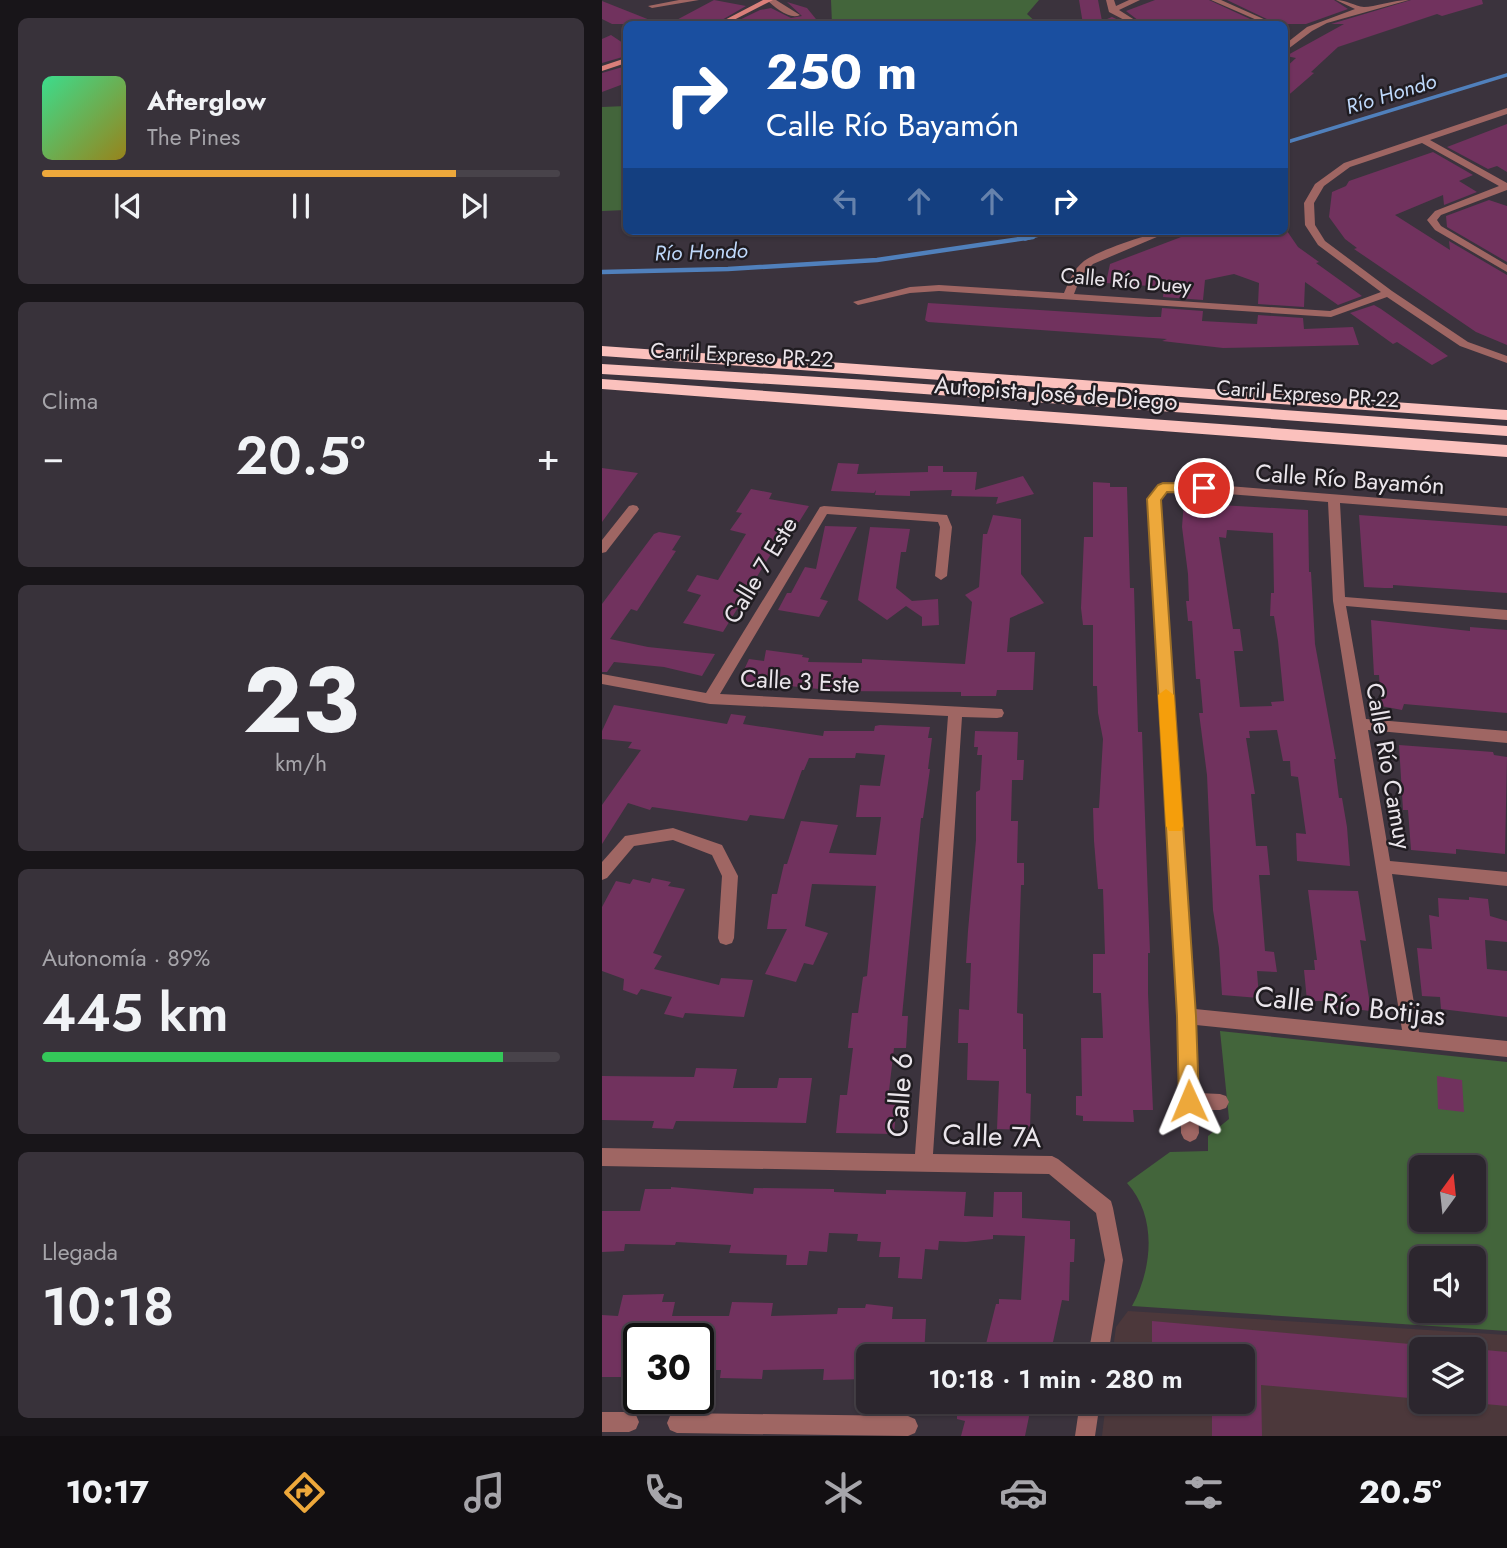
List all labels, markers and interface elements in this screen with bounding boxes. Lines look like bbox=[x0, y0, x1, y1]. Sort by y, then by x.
text: 250 m bbox=[766, 37, 917, 107]
icon: right bbox=[651, 49, 742, 140]
water label: Río Hondo bbox=[1342, 66, 1440, 122]
text: Afterglow bbox=[147, 82, 266, 120]
text: Calle Río Bayamón bbox=[766, 102, 1019, 148]
text: The Pines bbox=[147, 120, 240, 154]
icon: left bbox=[827, 182, 865, 220]
icon: ahead bbox=[900, 182, 938, 220]
icon: ahead bbox=[973, 182, 1011, 220]
icon: right bbox=[1046, 182, 1084, 220]
icon: previous bbox=[109, 187, 147, 225]
icon: pause bbox=[282, 187, 320, 225]
icon: next bbox=[455, 187, 493, 225]
water label: Río Hondo bbox=[654, 235, 748, 269]
street label: Calle Río Duey bbox=[1059, 260, 1193, 302]
street label: Carril Expreso PR-22 bbox=[650, 335, 834, 375]
street label: Autopista José de Diego bbox=[933, 367, 1179, 419]
street label: Carril Expreso PR-22 bbox=[1216, 373, 1400, 415]
text: Clima bbox=[42, 384, 98, 418]
text: 20.5° bbox=[236, 418, 365, 494]
text: − bbox=[42, 429, 64, 484]
text: + bbox=[537, 429, 560, 484]
street label: Calle Río Bayamón bbox=[1254, 455, 1446, 503]
pin bbox=[1174, 458, 1234, 518]
icon: arrive bbox=[1185, 469, 1223, 507]
street label: Calle 7 Este bbox=[714, 510, 806, 630]
text: 23 bbox=[243, 635, 359, 766]
street label: Calle 3 Este bbox=[739, 660, 861, 702]
street label: Calle Río Camuy bbox=[1357, 680, 1421, 852]
text: km/h bbox=[275, 746, 327, 780]
text: Autonomía · 89% bbox=[42, 941, 210, 975]
text: 445 km bbox=[42, 975, 228, 1051]
street label: Calle Río Botijas bbox=[1253, 976, 1447, 1036]
street label: Calle 6 bbox=[877, 1051, 923, 1139]
position arrow bbox=[1152, 1064, 1226, 1138]
street label: Calle 7A bbox=[942, 1114, 1043, 1158]
north arrow bbox=[1409, 1155, 1486, 1232]
map controls bbox=[1409, 1155, 1486, 1414]
text: Llegada bbox=[42, 1235, 118, 1269]
button: sound bbox=[1409, 1246, 1486, 1323]
text: 10:18 bbox=[42, 1269, 174, 1345]
speed limit sign: 30 bbox=[623, 1323, 714, 1414]
button: layers bbox=[1409, 1337, 1486, 1414]
text: 10:18 · 1 min · 280 m bbox=[928, 1360, 1183, 1398]
icon: directions bbox=[280, 1468, 329, 1517]
icon: music bbox=[460, 1468, 509, 1517]
icon: phone bbox=[639, 1468, 688, 1517]
icon: climate bbox=[819, 1468, 868, 1517]
icon: car bbox=[999, 1468, 1048, 1517]
icon: filters bbox=[1179, 1468, 1228, 1517]
text: 10:17 bbox=[65, 1469, 149, 1515]
text: 20.5° bbox=[1359, 1469, 1442, 1515]

